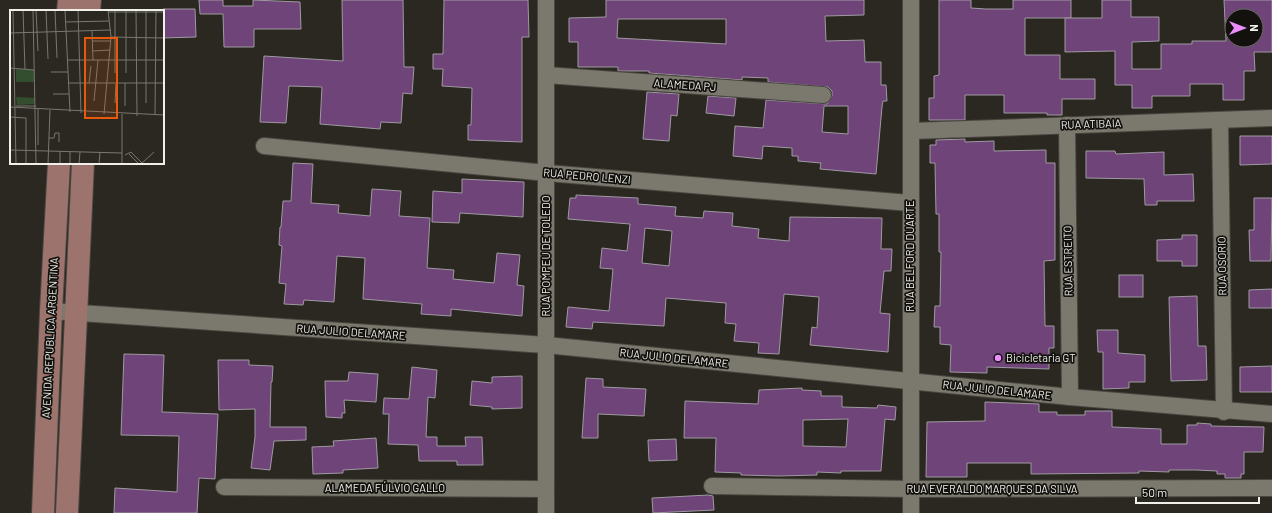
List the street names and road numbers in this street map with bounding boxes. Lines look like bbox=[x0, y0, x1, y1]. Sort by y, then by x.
street label: ALAMEDA PJ bbox=[653, 76, 717, 93]
street label: RUA ATIBAIA bbox=[1060, 116, 1122, 131]
street label: RUA PEDRO LENZI bbox=[543, 165, 631, 186]
street label: RUA POMPEU DE TOLEDO bbox=[539, 195, 552, 317]
street label: RUA BELFORD DUARTE bbox=[903, 200, 916, 312]
street label: RUA ESTREITO bbox=[1060, 225, 1075, 296]
street label: RUA OSORIO bbox=[1214, 236, 1229, 296]
street label: AVENIDA REPUBLICA ARGENTINA bbox=[39, 257, 60, 419]
street label: RUA JULIO DELAMARE bbox=[296, 321, 406, 342]
street label: RUA JULIO DELAMARE bbox=[619, 345, 729, 370]
street label: RUA JULIO DELAMARE bbox=[942, 377, 1052, 402]
street label: ALAMEDA FÚLVIO GALLO bbox=[325, 481, 445, 494]
street label: RUA EVERALDO MARQUES DA SILVA bbox=[906, 482, 1078, 495]

